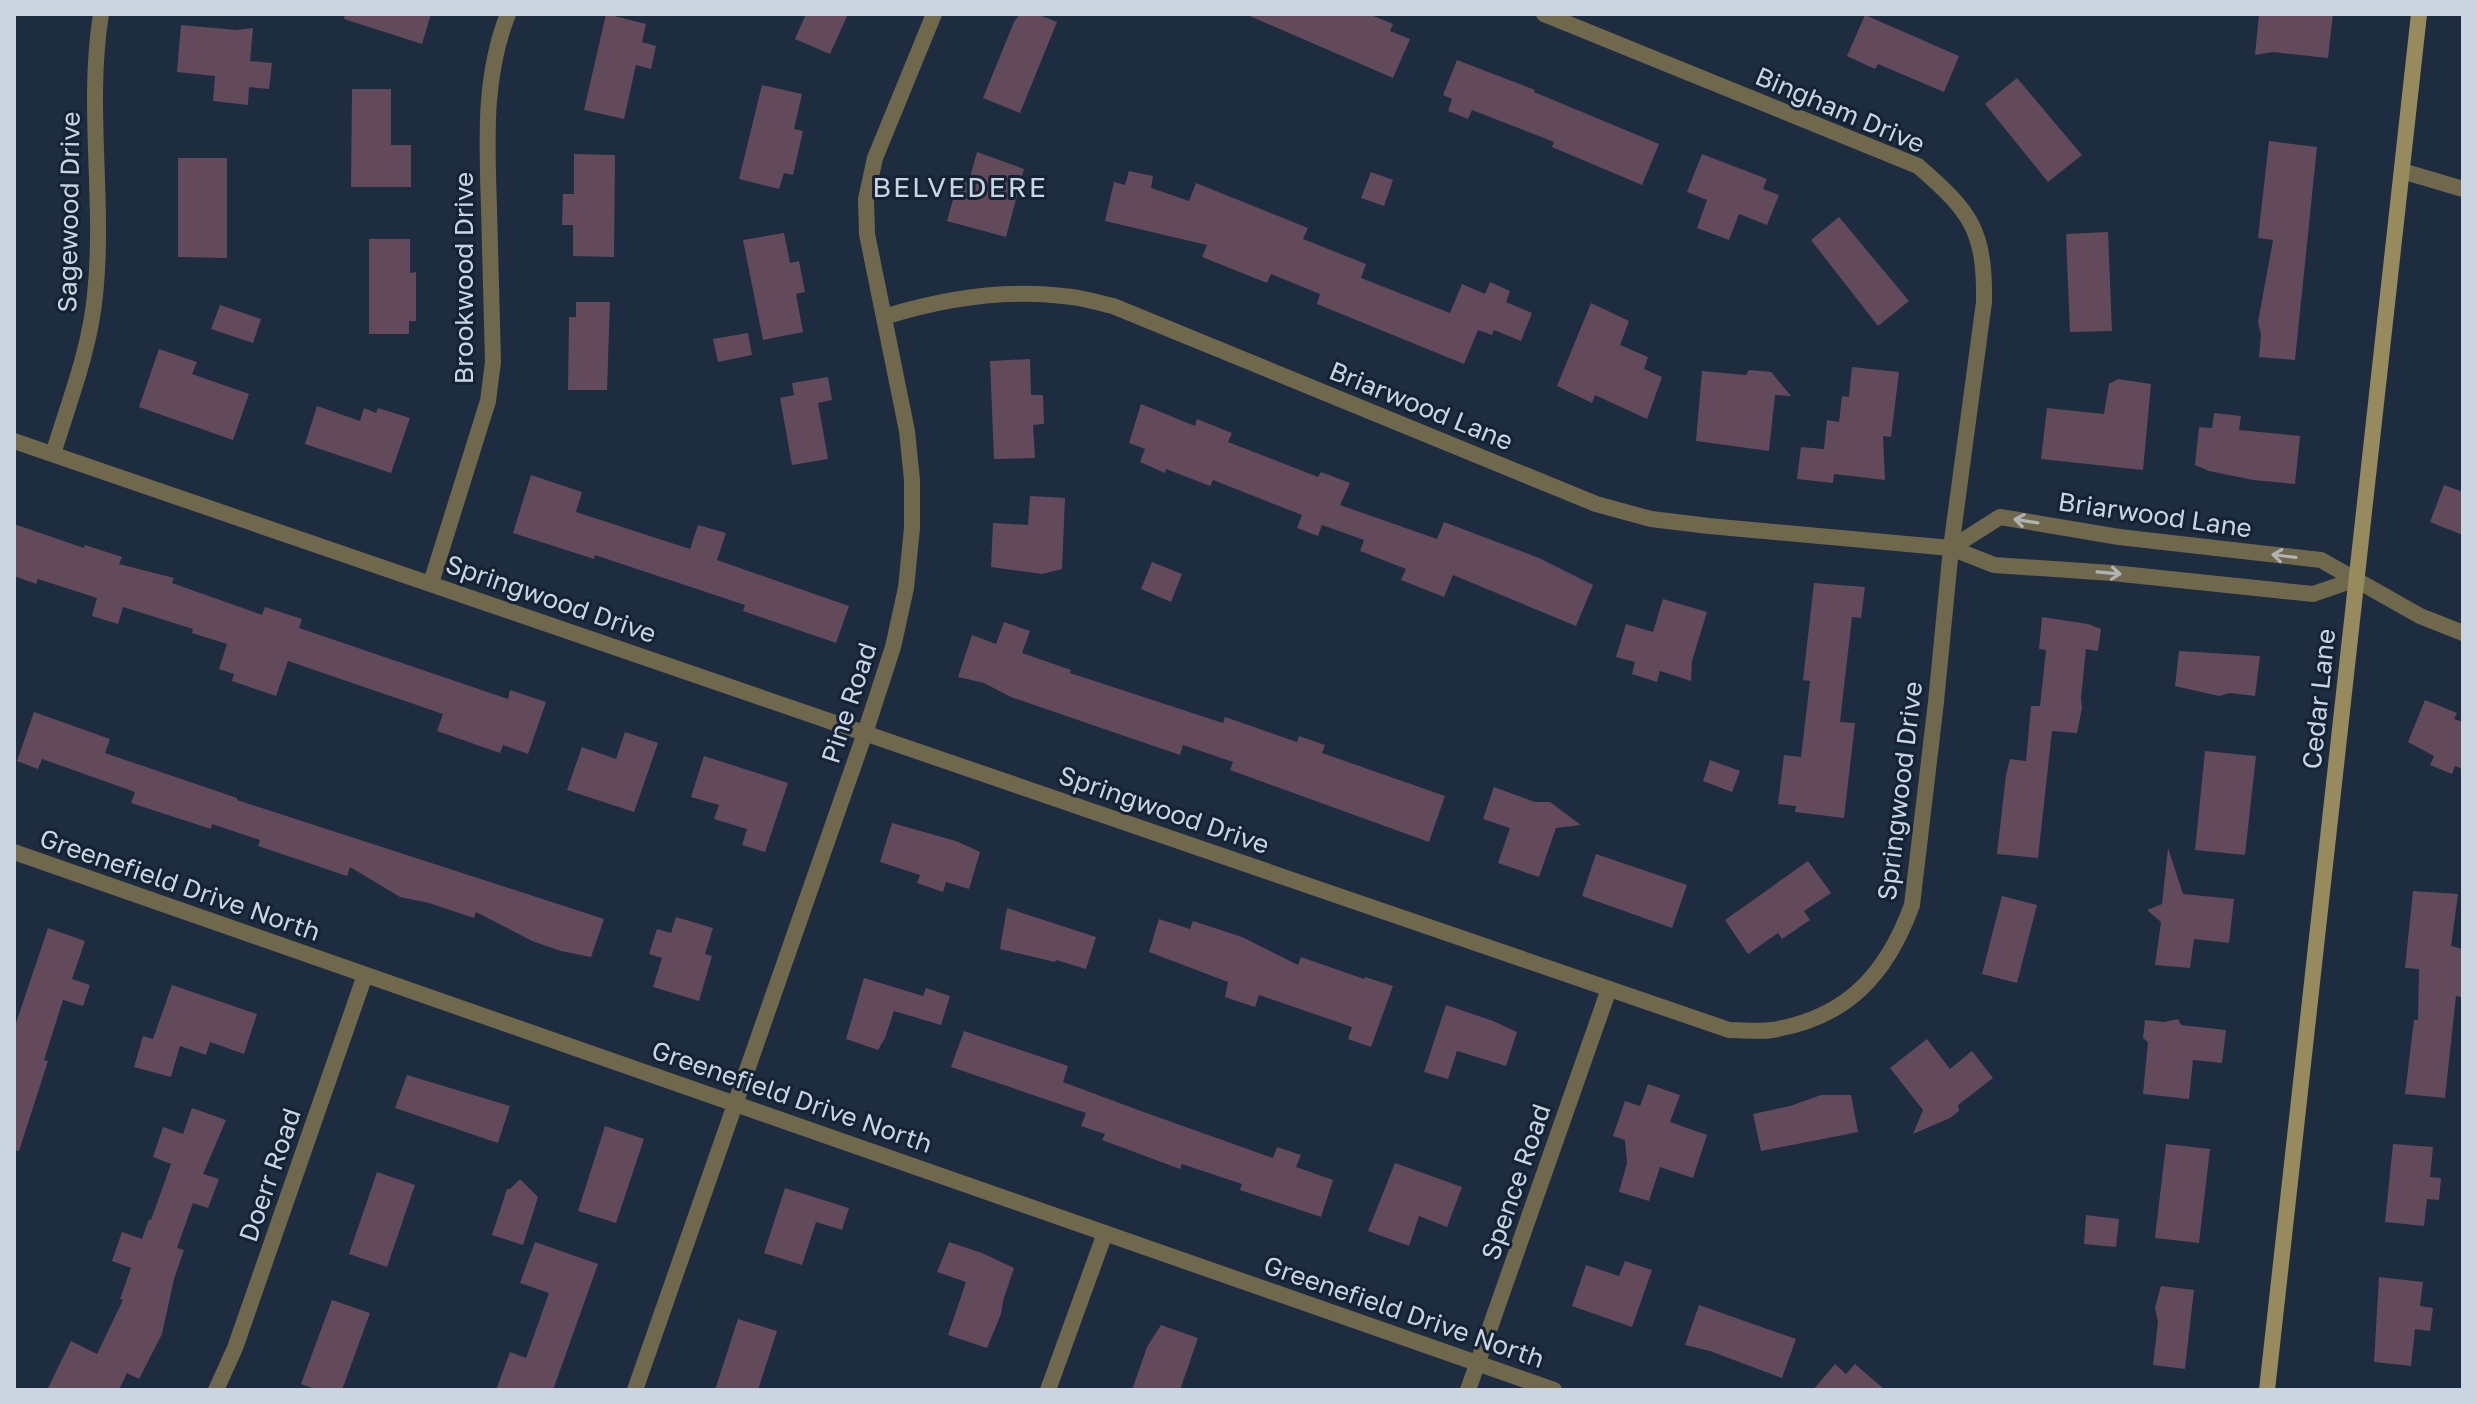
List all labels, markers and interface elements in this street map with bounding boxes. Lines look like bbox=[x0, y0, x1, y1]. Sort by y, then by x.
street label: Bingham Drive bbox=[1751, 60, 1930, 159]
street label: Sagewood Drive bbox=[51, 111, 86, 313]
district label: BELVEDERE bbox=[872, 170, 1048, 203]
street label: Brookwood Drive bbox=[448, 172, 479, 384]
street label: Briarwood Lane bbox=[1325, 355, 1517, 456]
street label: Briarwood Lane bbox=[2056, 486, 2254, 543]
one-way arrow bbox=[2014, 513, 2039, 528]
street label: Springwood Drive bbox=[442, 548, 661, 649]
one-way arrow bbox=[2272, 548, 2297, 563]
one-way arrow bbox=[2095, 566, 2122, 581]
street label: Cedar Lane bbox=[2296, 627, 2341, 771]
street label: Pine Road bbox=[814, 638, 883, 767]
street label: Springwood Drive bbox=[1871, 680, 1928, 902]
street label: Springwood Drive bbox=[1055, 759, 1274, 860]
street label: Greenefield Drive North bbox=[36, 822, 324, 947]
street label: Greenefield Drive North bbox=[648, 1034, 936, 1159]
street label: Spence Road bbox=[1474, 1100, 1557, 1264]
street label: Doerr Road bbox=[232, 1104, 307, 1246]
street label: Greenefield Drive North bbox=[1260, 1249, 1548, 1374]

